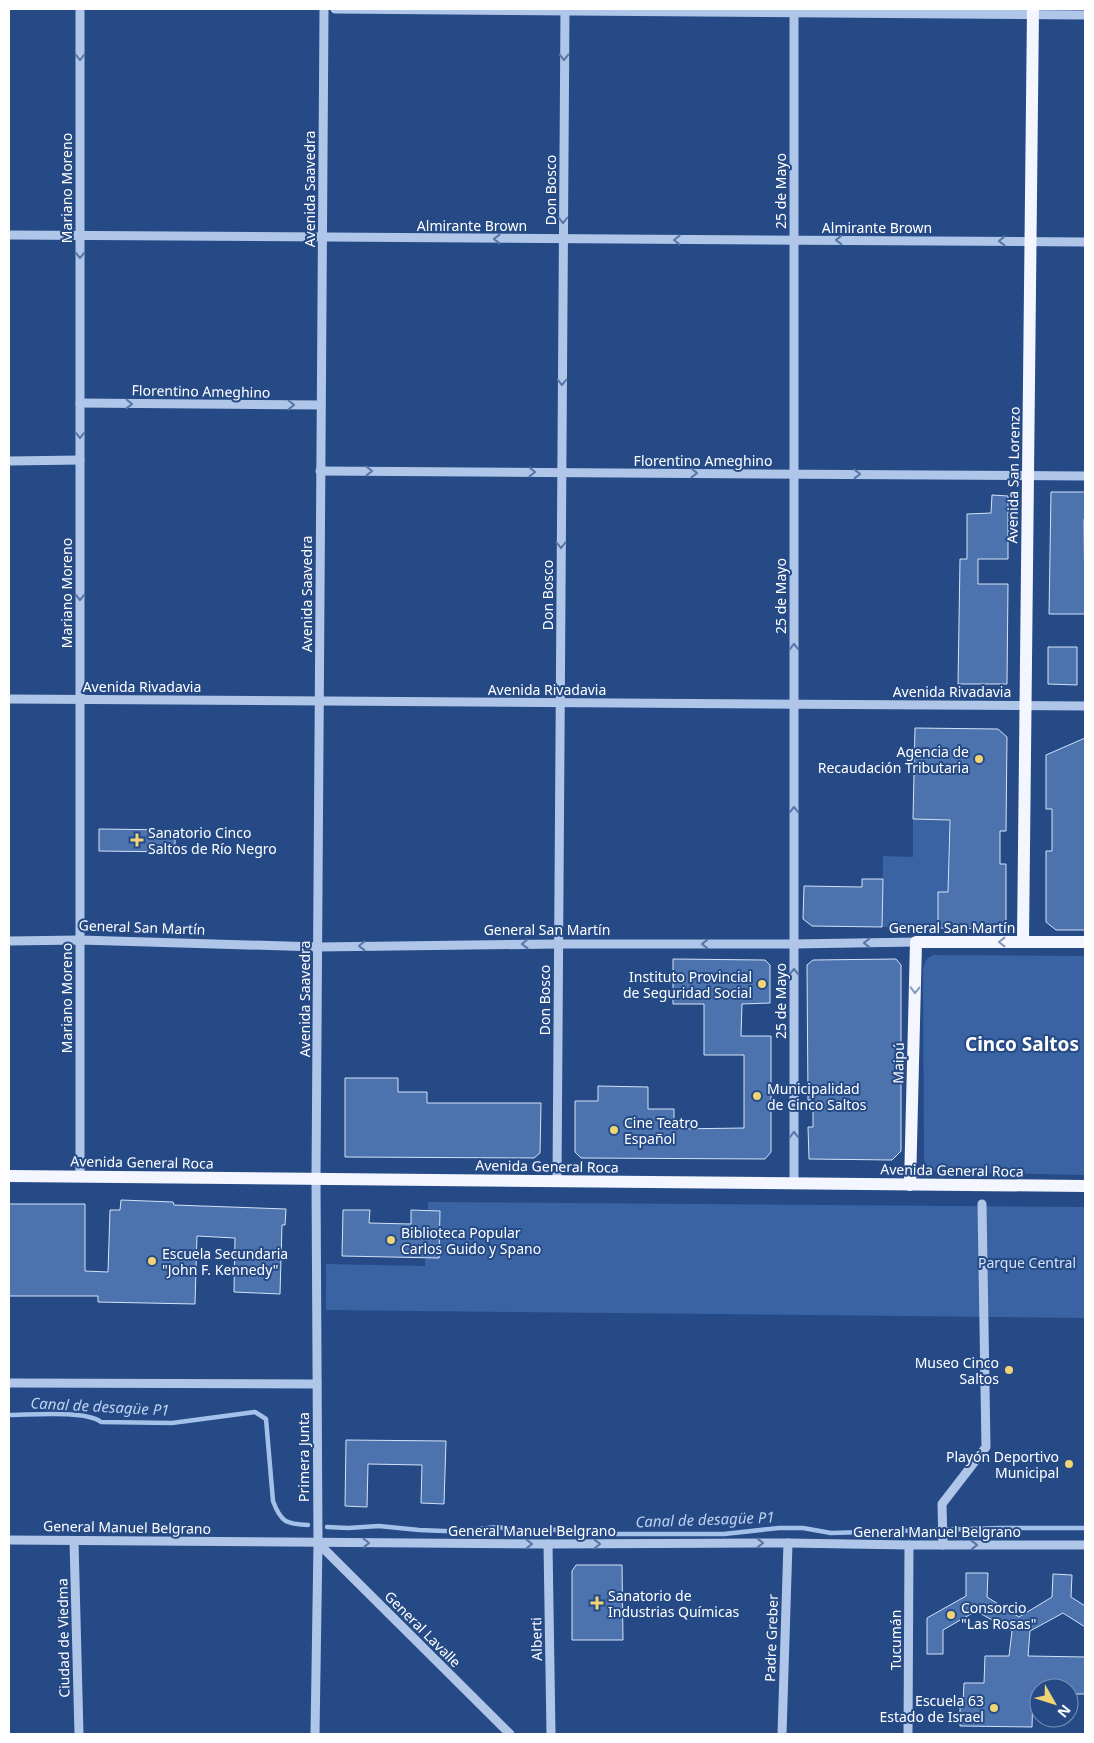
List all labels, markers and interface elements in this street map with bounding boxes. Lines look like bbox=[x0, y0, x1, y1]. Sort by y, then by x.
one-way arrow bbox=[75, 54, 85, 62]
one-way arrow bbox=[559, 54, 569, 62]
street label: Avenida Saavedra bbox=[300, 131, 319, 247]
street label: Mariano Moreno bbox=[57, 133, 76, 243]
street label: 25 de Mayo bbox=[771, 153, 790, 229]
street label: Don Bosco bbox=[541, 155, 560, 225]
street label: Almirante Brown bbox=[417, 216, 527, 235]
one-way arrow bbox=[558, 216, 568, 224]
street label: Almirante Brown bbox=[822, 218, 932, 237]
one-way arrow bbox=[492, 234, 500, 244]
one-way arrow bbox=[672, 235, 680, 245]
one-way arrow bbox=[835, 235, 842, 245]
one-way arrow bbox=[997, 236, 1005, 246]
one-way arrow bbox=[75, 252, 85, 259]
one-way arrow bbox=[557, 379, 567, 387]
street label: Florentino Ameghino bbox=[131, 380, 271, 402]
one-way arrow bbox=[126, 399, 133, 409]
one-way arrow bbox=[288, 400, 296, 410]
street label: Avenida San Lorenzo bbox=[1002, 406, 1024, 544]
one-way arrow bbox=[75, 432, 85, 439]
street label: Florentino Ameghino bbox=[634, 451, 772, 470]
one-way arrow bbox=[366, 466, 373, 476]
one-way arrow bbox=[528, 467, 536, 477]
one-way arrow bbox=[690, 468, 698, 478]
one-way arrow bbox=[853, 469, 861, 479]
street label: Avenida Saavedra bbox=[297, 536, 316, 652]
street label: Mariano Moreno bbox=[57, 538, 76, 648]
one-way arrow bbox=[556, 542, 566, 549]
street label: 25 de Mayo bbox=[771, 558, 790, 634]
street label: Don Bosco bbox=[538, 560, 557, 630]
one-way arrow bbox=[75, 594, 85, 602]
one-way arrow bbox=[789, 643, 799, 650]
street label: Avenida Rivadavia bbox=[83, 677, 201, 696]
street label: Avenida Rivadavia bbox=[488, 680, 606, 699]
street label: Avenida Rivadavia bbox=[893, 682, 1011, 701]
place label: Agencia de Recaudación Tributaria bbox=[818, 742, 969, 777]
marker: Agencia de Recaudación Tributaria bbox=[973, 753, 985, 765]
one-way arrow bbox=[789, 805, 799, 813]
place label: Sanatorio Cinco Saltos de Río Negro bbox=[148, 823, 277, 858]
marker: Sanatorio Cinco Saltos de Río Negro bbox=[130, 833, 144, 847]
street label: General San Martín bbox=[78, 915, 206, 939]
street label: General San Martín bbox=[889, 918, 1015, 937]
street label: General San Martín bbox=[484, 920, 610, 939]
one-way arrow bbox=[997, 936, 1005, 947]
one-way arrow bbox=[863, 937, 871, 948]
one-way arrow bbox=[520, 939, 528, 949]
one-way arrow bbox=[700, 939, 708, 949]
street label: Avenida Saavedra bbox=[295, 941, 314, 1057]
one-way arrow bbox=[358, 941, 366, 951]
street label: Mariano Moreno bbox=[57, 943, 76, 1053]
street label: 25 de Mayo bbox=[771, 963, 790, 1039]
street label: Don Bosco bbox=[535, 965, 554, 1035]
place label: Instituto Provincial de Seguridad Social bbox=[623, 967, 752, 1002]
one-way arrow bbox=[789, 968, 799, 976]
marker: Instituto Provincial de Seguridad Social bbox=[756, 978, 768, 990]
one-way arrow bbox=[909, 987, 920, 995]
district label: Cinco Saltos bbox=[965, 1031, 1079, 1057]
street label: Maipú bbox=[888, 1042, 908, 1084]
place label: Municipalidad de Cinco Saltos bbox=[767, 1079, 867, 1114]
marker: Municipalidad de Cinco Saltos bbox=[751, 1090, 763, 1102]
place label: Cine Teatro Español bbox=[624, 1113, 698, 1148]
marker: Cine Teatro Español bbox=[608, 1124, 620, 1136]
one-way arrow bbox=[789, 1130, 799, 1138]
street label: Avenida General Roca bbox=[70, 1151, 214, 1173]
street label: Avenida General Roca bbox=[475, 1155, 619, 1177]
street label: Avenida General Roca bbox=[880, 1159, 1024, 1181]
place label: Biblioteca Popular Carlos Guido y Spano bbox=[401, 1223, 541, 1258]
marker: Biblioteca Popular Carlos Guido y Spano bbox=[385, 1234, 397, 1246]
place label: Escuela Secundaria "John F. Kennedy" bbox=[162, 1244, 288, 1279]
park label: Parque Central bbox=[978, 1253, 1076, 1272]
marker: Escuela Secundaria "John F. Kennedy" bbox=[146, 1255, 158, 1267]
place label: Museo Cinco Saltos bbox=[915, 1353, 999, 1388]
marker: Museo Cinco Saltos bbox=[1003, 1364, 1015, 1376]
water label: Canal de desagüe P1 bbox=[30, 1392, 170, 1420]
street label: Primera Junta bbox=[294, 1412, 313, 1502]
place label: Playón Deportivo Municipal bbox=[946, 1447, 1059, 1482]
marker: Playón Deportivo Municipal bbox=[1063, 1458, 1075, 1470]
water label: Canal de desagüe P1 bbox=[635, 1507, 775, 1531]
street label: General Manuel Belgrano bbox=[43, 1516, 211, 1538]
street label: General Manuel Belgrano bbox=[448, 1521, 616, 1540]
street label: General Manuel Belgrano bbox=[853, 1522, 1021, 1541]
one-way arrow bbox=[363, 1538, 371, 1548]
one-way arrow bbox=[756, 1538, 764, 1548]
one-way arrow bbox=[526, 1539, 533, 1549]
one-way arrow bbox=[594, 1539, 601, 1549]
one-way arrow bbox=[971, 1540, 979, 1550]
street label: Ciudad de Viedma bbox=[52, 1578, 74, 1698]
place label: Sanatorio de Industrias Químicas bbox=[608, 1586, 739, 1621]
street label: General Lavalle bbox=[381, 1587, 465, 1671]
street label: Padre Greber bbox=[760, 1594, 782, 1682]
marker: Sanatorio de Industrias Químicas bbox=[590, 1596, 604, 1610]
place label: Consorcio "Las Rosas" bbox=[961, 1598, 1036, 1633]
marker: Consorcio "Las Rosas" bbox=[945, 1609, 957, 1621]
street label: Tucumán bbox=[886, 1610, 905, 1670]
street label: Alberti bbox=[526, 1617, 546, 1661]
north arrow bbox=[1029, 1678, 1079, 1728]
place label: Escuela 63 Estado de Israel bbox=[879, 1691, 984, 1726]
text: N bbox=[1054, 1701, 1075, 1722]
marker: Escuela 63 Estado de Israel bbox=[988, 1702, 1000, 1714]

